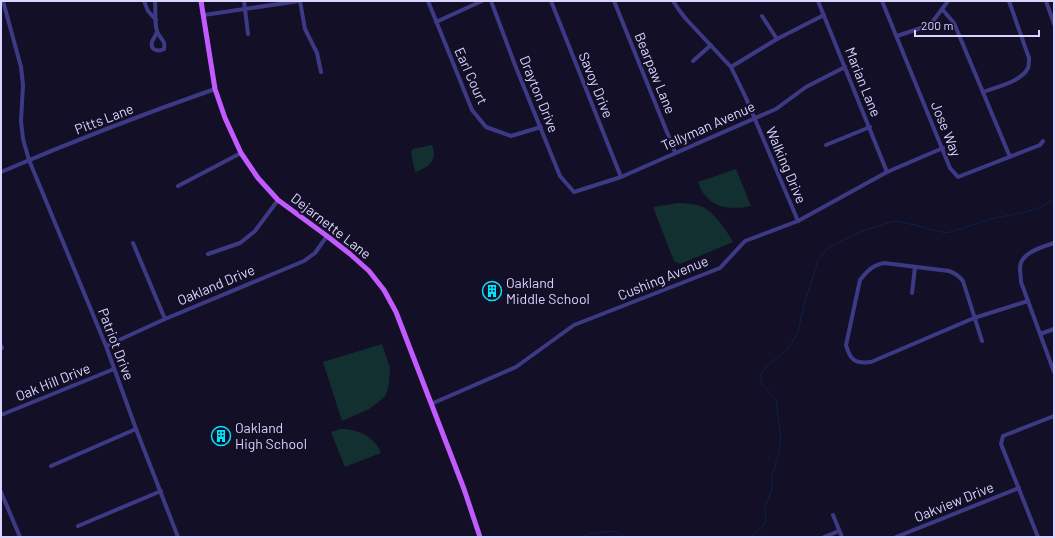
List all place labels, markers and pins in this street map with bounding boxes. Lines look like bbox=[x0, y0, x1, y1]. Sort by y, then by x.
place label: Oakland Middle School bbox=[506, 274, 590, 307]
building icon: Oakland Middle School bbox=[481, 280, 503, 302]
place label: Oakland High School bbox=[235, 419, 307, 452]
building icon: Oakland High School bbox=[210, 425, 232, 447]

